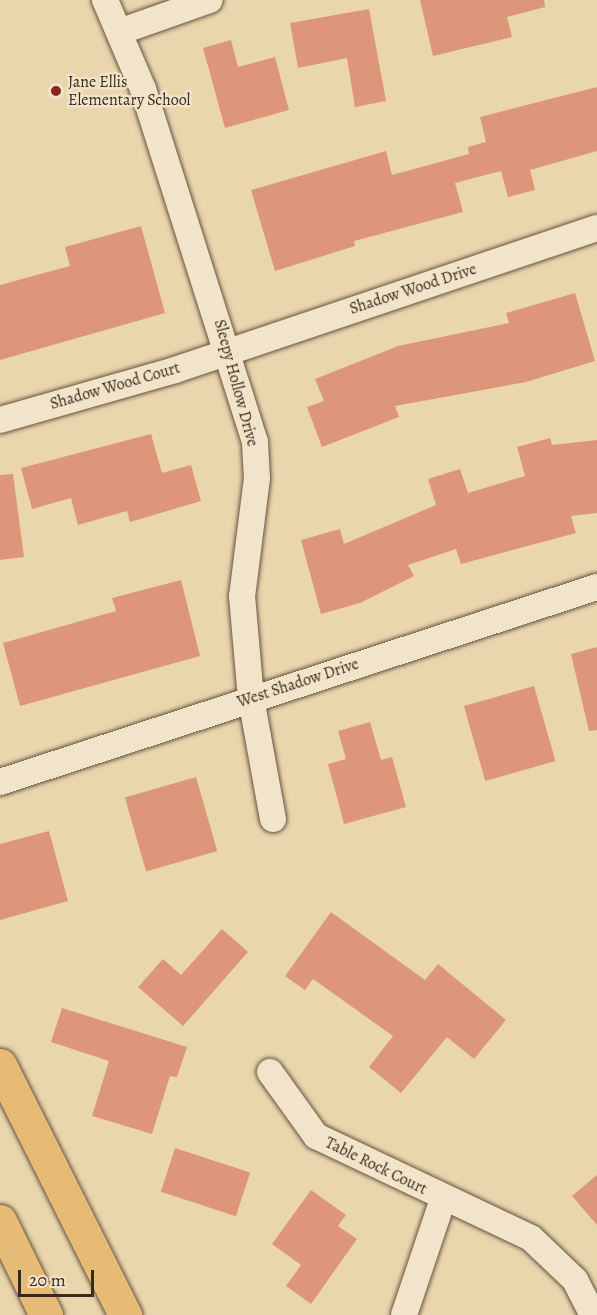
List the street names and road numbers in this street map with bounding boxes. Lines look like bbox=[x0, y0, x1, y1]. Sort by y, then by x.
street label: Shadow Wood Drive bbox=[347, 259, 479, 319]
street label: Sleepy Hollow Drive bbox=[210, 317, 262, 449]
street label: Shadow Wood Court bbox=[48, 358, 182, 414]
street label: West Shadow Drive bbox=[235, 654, 361, 712]
street label: Table Rock Court bbox=[322, 1133, 430, 1199]

